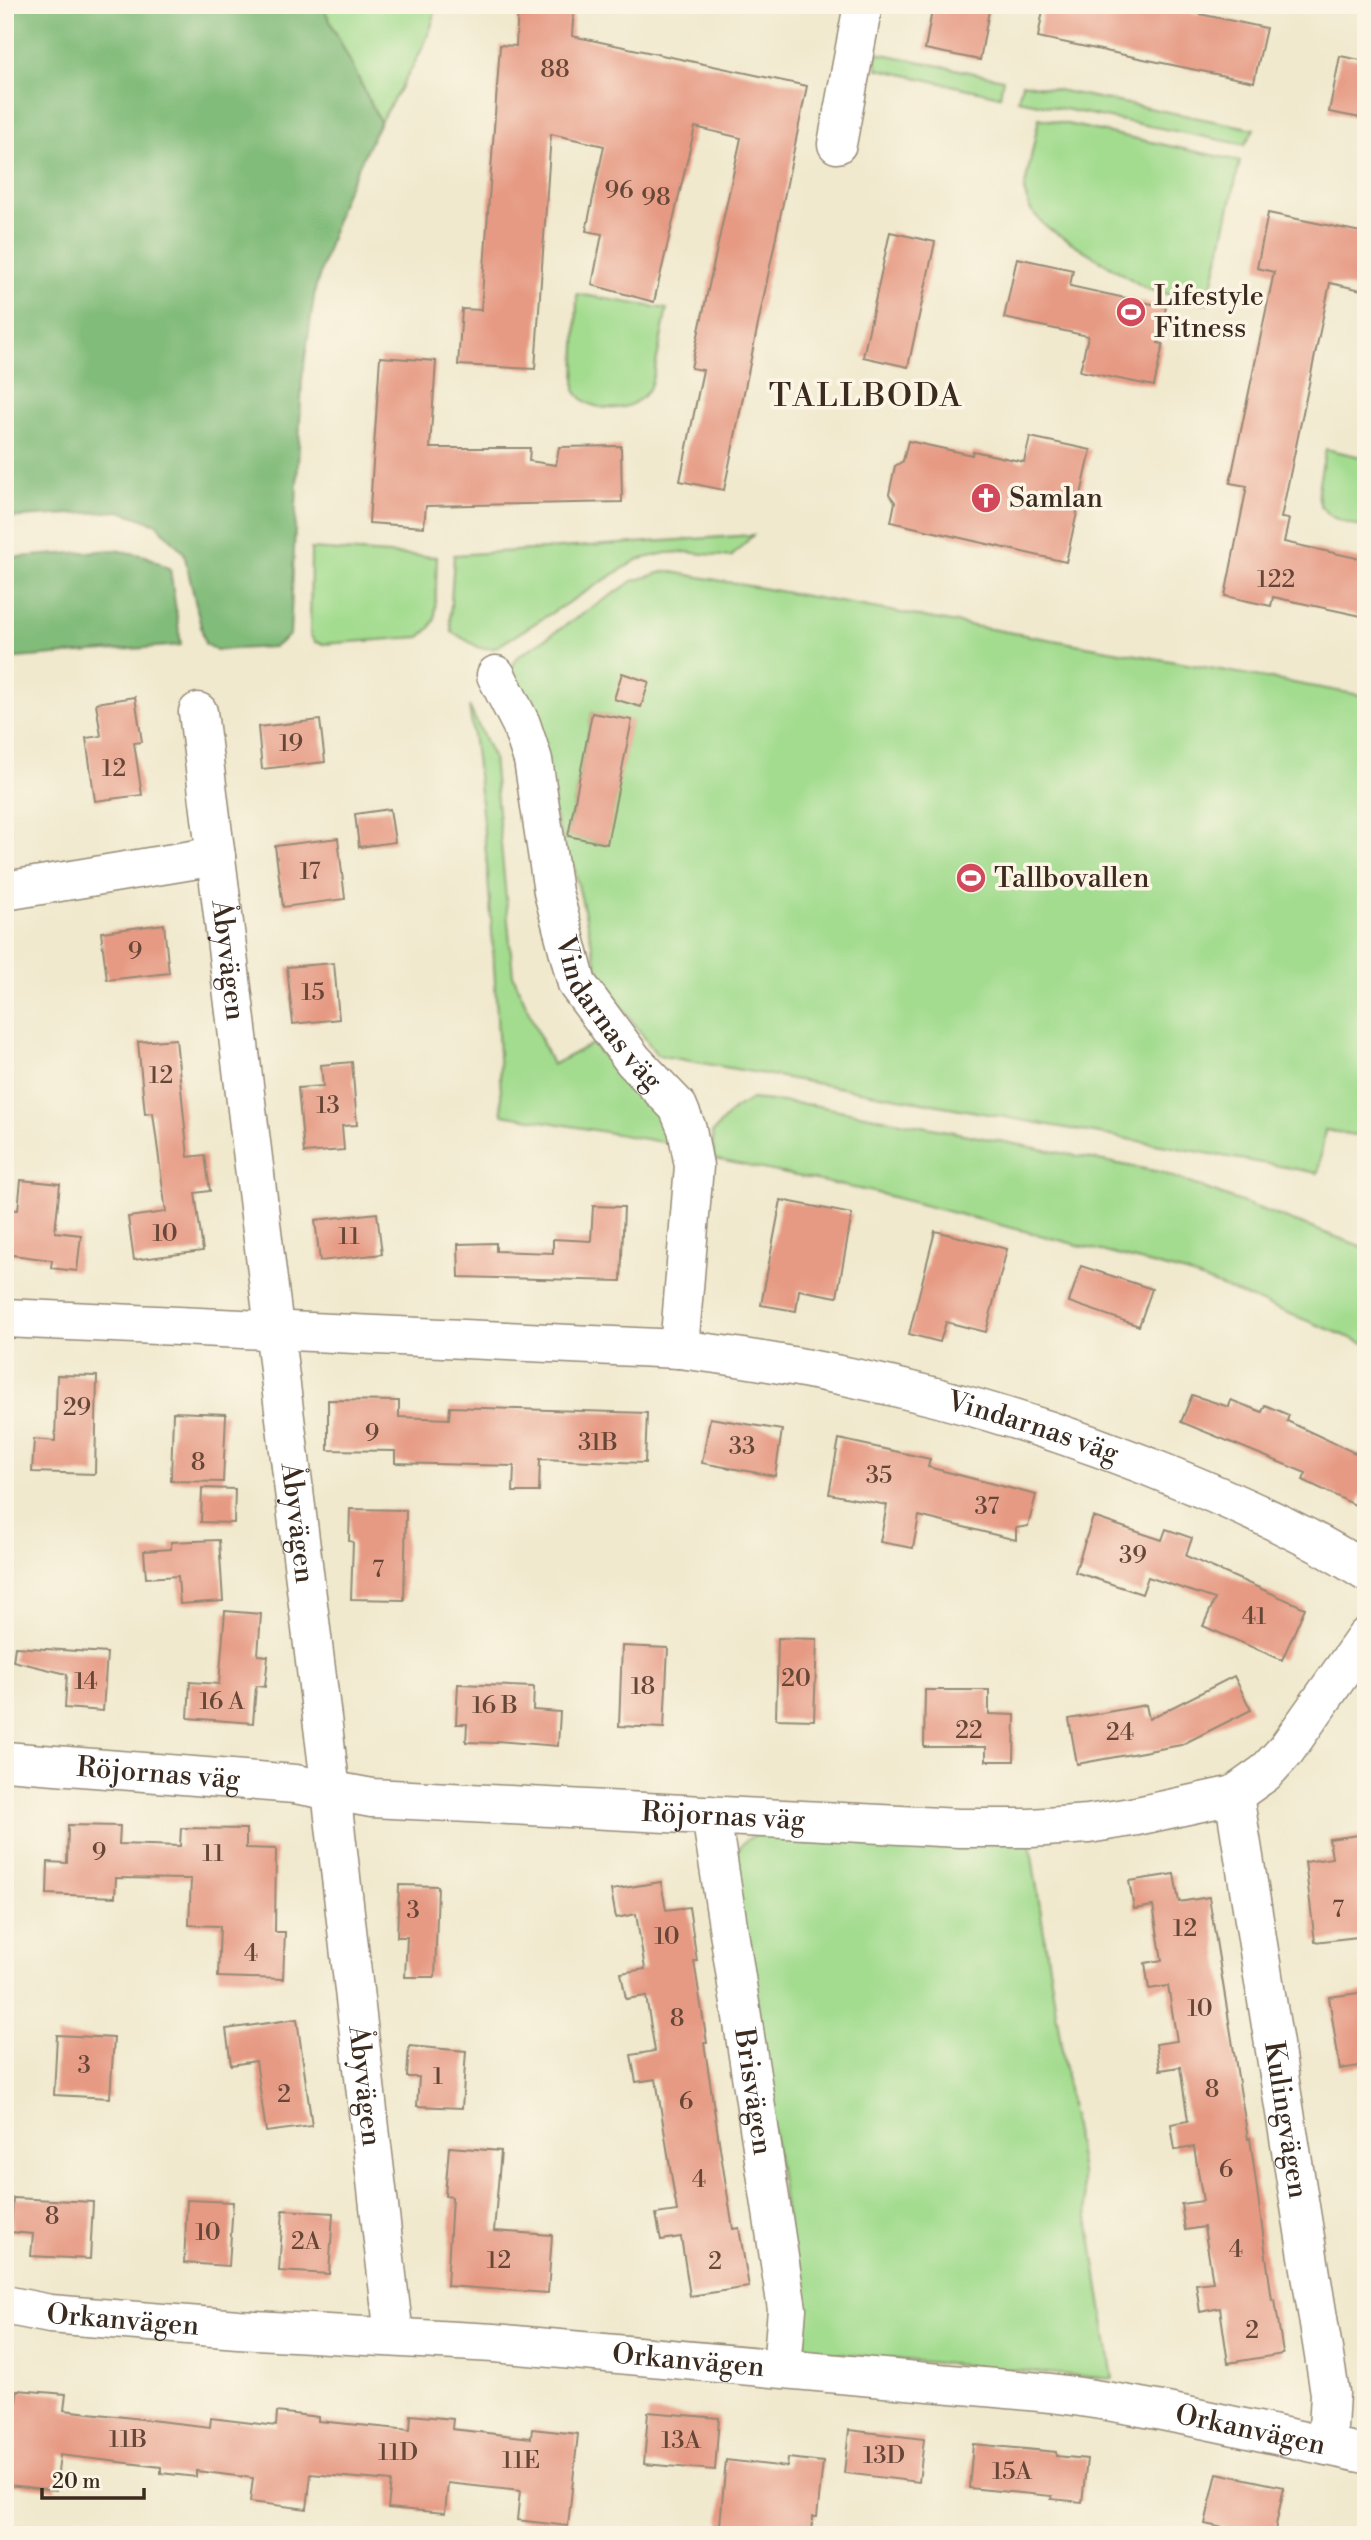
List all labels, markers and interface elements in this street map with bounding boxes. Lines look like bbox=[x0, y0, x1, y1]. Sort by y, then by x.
house number: 88 bbox=[540, 55, 570, 85]
house number: 96 bbox=[604, 176, 634, 206]
house number: 98 bbox=[641, 183, 671, 213]
place label: Lifestyle Fitness bbox=[1154, 279, 1264, 346]
sports icon: Lifestyle Fitness bbox=[1114, 295, 1148, 329]
district label: TALLBODA bbox=[769, 376, 963, 416]
church icon: Samlan bbox=[969, 481, 1003, 515]
place label: Samlan bbox=[1009, 481, 1103, 516]
house number: 122 bbox=[1257, 565, 1295, 595]
house number: 19 bbox=[279, 729, 303, 759]
house number: 12 bbox=[102, 754, 126, 784]
house number: 17 bbox=[299, 857, 321, 887]
sports icon: Tallbovallen bbox=[954, 861, 988, 895]
place label: Tallbovallen bbox=[994, 861, 1150, 896]
street label: Åbyvägen bbox=[204, 897, 253, 1023]
street label: Vindarnas väg bbox=[548, 931, 670, 1098]
house number: 9 bbox=[128, 937, 142, 967]
house number: 15 bbox=[301, 978, 325, 1008]
house number: 12 bbox=[149, 1061, 173, 1091]
house number: 13 bbox=[316, 1091, 340, 1121]
house number: 10 bbox=[152, 1219, 178, 1249]
house number: 11 bbox=[338, 1222, 360, 1252]
street label: Vindarnas väg bbox=[942, 1383, 1124, 1471]
house number: 29 bbox=[63, 1393, 91, 1423]
house number: 9 bbox=[365, 1419, 379, 1449]
house number: 31B bbox=[578, 1428, 618, 1458]
house number: 33 bbox=[729, 1432, 755, 1462]
house number: 8 bbox=[191, 1448, 205, 1478]
street label: Åbyvägen bbox=[273, 1460, 323, 1585]
house number: 35 bbox=[866, 1461, 892, 1491]
house number: 37 bbox=[975, 1492, 999, 1522]
house number: 39 bbox=[1119, 1541, 1147, 1571]
house number: 7 bbox=[372, 1555, 384, 1585]
house number: 41 bbox=[1242, 1602, 1267, 1632]
house number: 20 bbox=[781, 1664, 811, 1694]
house number: 14 bbox=[74, 1667, 98, 1697]
house number: 18 bbox=[631, 1672, 655, 1702]
house number: 16 A bbox=[199, 1687, 245, 1717]
house number: 16 B bbox=[472, 1691, 518, 1721]
house number: 22 bbox=[955, 1716, 983, 1746]
house number: 24 bbox=[1106, 1718, 1134, 1748]
street label: Röjornas väg bbox=[75, 1749, 242, 1797]
street label: Röjornas väg bbox=[641, 1794, 807, 1838]
house number: 9 bbox=[92, 1838, 106, 1868]
house number: 11 bbox=[202, 1839, 224, 1869]
house number: 7 bbox=[1332, 1895, 1344, 1925]
house number: 3 bbox=[406, 1896, 420, 1926]
house number: 12 bbox=[1173, 1914, 1197, 1944]
house number: 10 bbox=[654, 1922, 680, 1952]
house number: 4 bbox=[244, 1939, 258, 1969]
house number: 10 bbox=[1187, 1994, 1213, 2024]
house number: 8 bbox=[670, 2004, 684, 2034]
street label: Åbyvägen bbox=[341, 2023, 389, 2148]
street label: Brisvägen bbox=[726, 2025, 781, 2158]
street label: Kulingvägen bbox=[1256, 2039, 1316, 2201]
house number: 3 bbox=[77, 2051, 91, 2081]
house number: 1 bbox=[433, 2062, 444, 2092]
house number: 8 bbox=[1205, 2075, 1219, 2105]
house number: 2 bbox=[277, 2080, 291, 2110]
house number: 6 bbox=[679, 2087, 693, 2117]
house number: 6 bbox=[1219, 2155, 1233, 2185]
house number: 4 bbox=[692, 2165, 706, 2195]
house number: 8 bbox=[45, 2202, 59, 2232]
house number: 10 bbox=[195, 2218, 221, 2248]
house number: 2A bbox=[291, 2227, 322, 2257]
house number: 4 bbox=[1229, 2235, 1243, 2265]
house number: 12 bbox=[487, 2246, 511, 2276]
house number: 2 bbox=[708, 2247, 722, 2277]
street label: Orkanvägen bbox=[45, 2296, 201, 2343]
house number: 2 bbox=[1245, 2316, 1259, 2346]
street label: Orkanvägen bbox=[611, 2336, 766, 2385]
street label: Orkanvägen bbox=[1172, 2397, 1329, 2463]
house number: 11B bbox=[109, 2425, 147, 2455]
house number: 13A bbox=[661, 2426, 702, 2456]
house number: 11D bbox=[378, 2438, 418, 2468]
house number: 13D bbox=[863, 2441, 905, 2471]
house number: 11E bbox=[502, 2446, 540, 2476]
scale bar bbox=[42, 2456, 144, 2500]
house number: 15A bbox=[992, 2457, 1033, 2487]
text: 20 m bbox=[52, 2469, 101, 2495]

